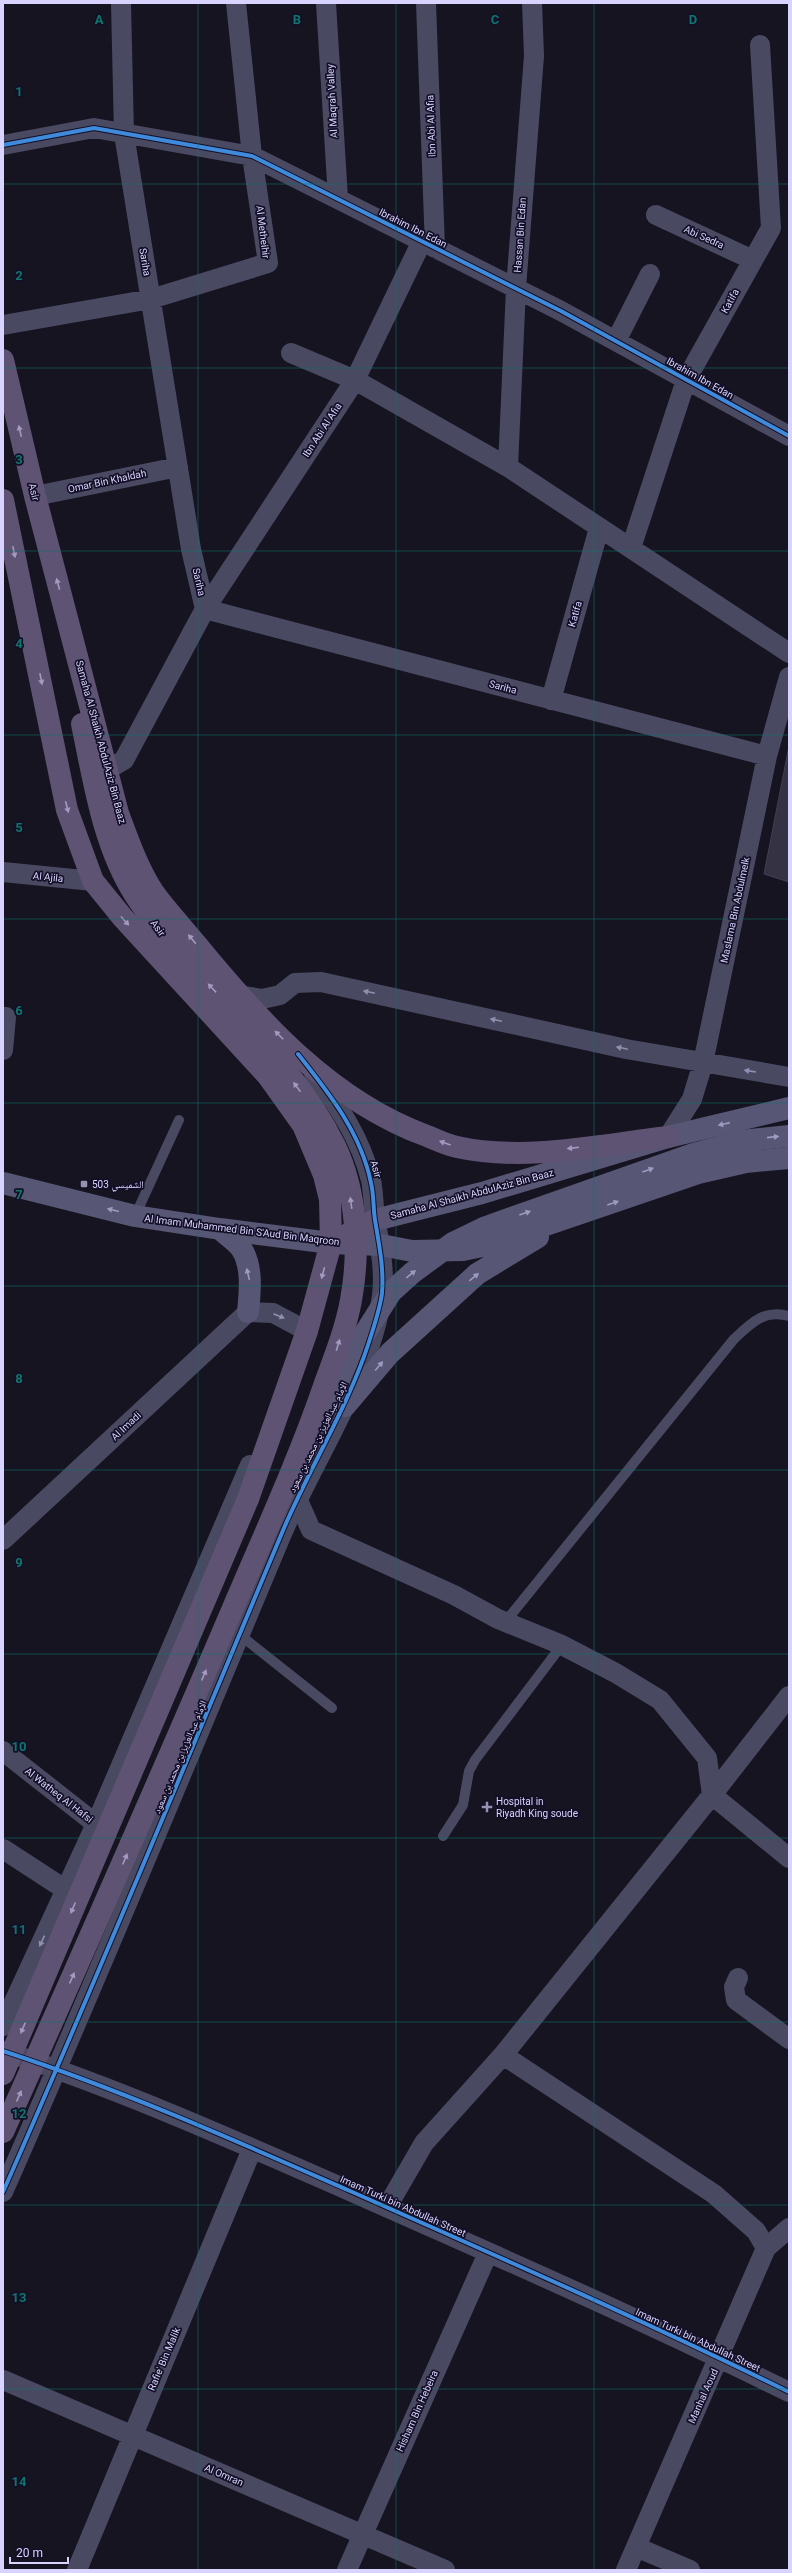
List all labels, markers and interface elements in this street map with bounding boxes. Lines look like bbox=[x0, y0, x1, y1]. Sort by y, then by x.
text: A bbox=[95, 12, 104, 27]
text: B bbox=[293, 12, 301, 27]
text: C bbox=[491, 12, 500, 27]
text: D bbox=[689, 12, 697, 27]
street label: Al Maqrah Valley bbox=[325, 63, 339, 138]
text: 1 bbox=[15, 84, 23, 99]
street label: Ibn Abi Al Afia bbox=[424, 95, 438, 157]
street label: Hassan Bin Edan bbox=[512, 197, 528, 273]
street label: Al Metheihir bbox=[254, 205, 272, 260]
street label: Ibrahim Ibn Edan bbox=[377, 206, 449, 250]
street label: Abi Sedra bbox=[682, 223, 726, 251]
street label: Sariha bbox=[137, 247, 153, 277]
text: 2 bbox=[15, 268, 23, 283]
street label: Katifa bbox=[719, 287, 741, 315]
street label: Ibrahim Ibn Edan bbox=[665, 355, 735, 401]
street label: Ibn Abi Al Afia bbox=[300, 401, 344, 459]
one-way arrow bbox=[16, 425, 22, 437]
text: 3 bbox=[15, 452, 23, 467]
street label: Omar Bin Khaldah bbox=[67, 467, 147, 495]
street label: Asir bbox=[27, 482, 42, 502]
one-way arrow bbox=[12, 546, 18, 558]
street label: Sariha bbox=[190, 567, 208, 597]
one-way arrow bbox=[55, 578, 61, 590]
street label: Katifa bbox=[566, 600, 584, 628]
text: 4 bbox=[15, 636, 23, 651]
street label: Samaha Al Shaikh AbdulAziz Bin Baaz bbox=[74, 659, 128, 825]
one-way arrow bbox=[38, 673, 44, 686]
street label: Sariha bbox=[488, 678, 518, 696]
one-way arrow bbox=[64, 801, 70, 813]
text: 5 bbox=[15, 820, 23, 835]
street label: Maslama Bin Abdulmelk bbox=[718, 855, 752, 964]
street label: Al Ajila bbox=[32, 870, 64, 884]
one-way arrow bbox=[121, 916, 130, 926]
street label: Asir bbox=[148, 918, 168, 939]
one-way arrow bbox=[187, 933, 196, 944]
one-way arrow bbox=[207, 983, 217, 993]
one-way arrow bbox=[362, 989, 375, 995]
text: 6 bbox=[15, 1003, 23, 1018]
one-way arrow bbox=[489, 1017, 502, 1023]
one-way arrow bbox=[274, 1030, 284, 1040]
one-way arrow bbox=[616, 1044, 629, 1050]
one-way arrow bbox=[744, 1067, 757, 1073]
one-way arrow bbox=[293, 1082, 301, 1092]
one-way arrow bbox=[718, 1121, 730, 1127]
one-way arrow bbox=[767, 1134, 779, 1141]
one-way arrow bbox=[438, 1140, 450, 1146]
one-way arrow bbox=[567, 1145, 579, 1151]
street label: Asir bbox=[368, 1159, 384, 1179]
street label: Samaha Al Shaikh AbdulAziz Bin Baaz bbox=[389, 1167, 555, 1221]
one-way arrow bbox=[642, 1167, 654, 1173]
marker: الشميسي 503 bbox=[79, 1179, 89, 1189]
place label: الشميسي 503 bbox=[92, 1179, 144, 1192]
text: 7 bbox=[15, 1187, 23, 1202]
one-way arrow bbox=[348, 1197, 354, 1209]
one-way arrow bbox=[607, 1199, 619, 1205]
one-way arrow bbox=[107, 1207, 119, 1213]
one-way arrow bbox=[519, 1209, 531, 1215]
street label: Al Imam Muhammed Bin S'Aud Bin Maqroon bbox=[144, 1213, 340, 1247]
one-way arrow bbox=[245, 1267, 251, 1280]
one-way arrow bbox=[320, 1267, 326, 1279]
one-way arrow bbox=[406, 1269, 417, 1278]
one-way arrow bbox=[469, 1273, 479, 1282]
one-way arrow bbox=[274, 1313, 285, 1319]
one-way arrow bbox=[335, 1339, 341, 1351]
one-way arrow bbox=[374, 1360, 383, 1371]
text: 8 bbox=[15, 1371, 23, 1386]
street label: الإمام عبدالعزيز بن محمد بن سعود bbox=[286, 1380, 351, 1495]
street label: Al Imadi bbox=[109, 1410, 143, 1442]
text: 9 bbox=[15, 1555, 23, 1570]
one-way arrow bbox=[201, 1670, 207, 1681]
street label: الإمام عبدالعزيز بن محمد بن سعود bbox=[151, 1699, 211, 1816]
text: 10 bbox=[12, 1739, 26, 1754]
street label: Al Watheq Al Hafsi bbox=[23, 1765, 95, 1825]
place label: Hospital in Riyadh King soude bbox=[496, 1796, 578, 1819]
marker: Hospital in Riyadh King soude bbox=[481, 1801, 493, 1813]
one-way arrow bbox=[122, 1853, 128, 1864]
one-way arrow bbox=[70, 1903, 76, 1914]
text: 11 bbox=[12, 1922, 26, 1937]
one-way arrow bbox=[39, 1935, 45, 1947]
one-way arrow bbox=[69, 1972, 75, 1983]
one-way arrow bbox=[19, 2023, 25, 2035]
one-way arrow bbox=[16, 2091, 22, 2102]
text: 12 bbox=[12, 2106, 26, 2121]
street label: Imam Turki bin Abdullah Street bbox=[338, 2173, 468, 2239]
text: 13 bbox=[12, 2290, 26, 2305]
street label: Imam Turki bin Abdullah Street bbox=[634, 2306, 762, 2374]
street label: Rafie' Bin Malik bbox=[146, 2325, 183, 2392]
street label: Manhal Aoud bbox=[686, 2367, 720, 2425]
street label: Hisham Bin Hebeira bbox=[394, 2369, 440, 2453]
street label: Al Omran bbox=[203, 2462, 245, 2488]
text: 14 bbox=[12, 2474, 27, 2489]
scale bar bbox=[10, 2539, 68, 2565]
text: 20 m bbox=[16, 2546, 43, 2560]

